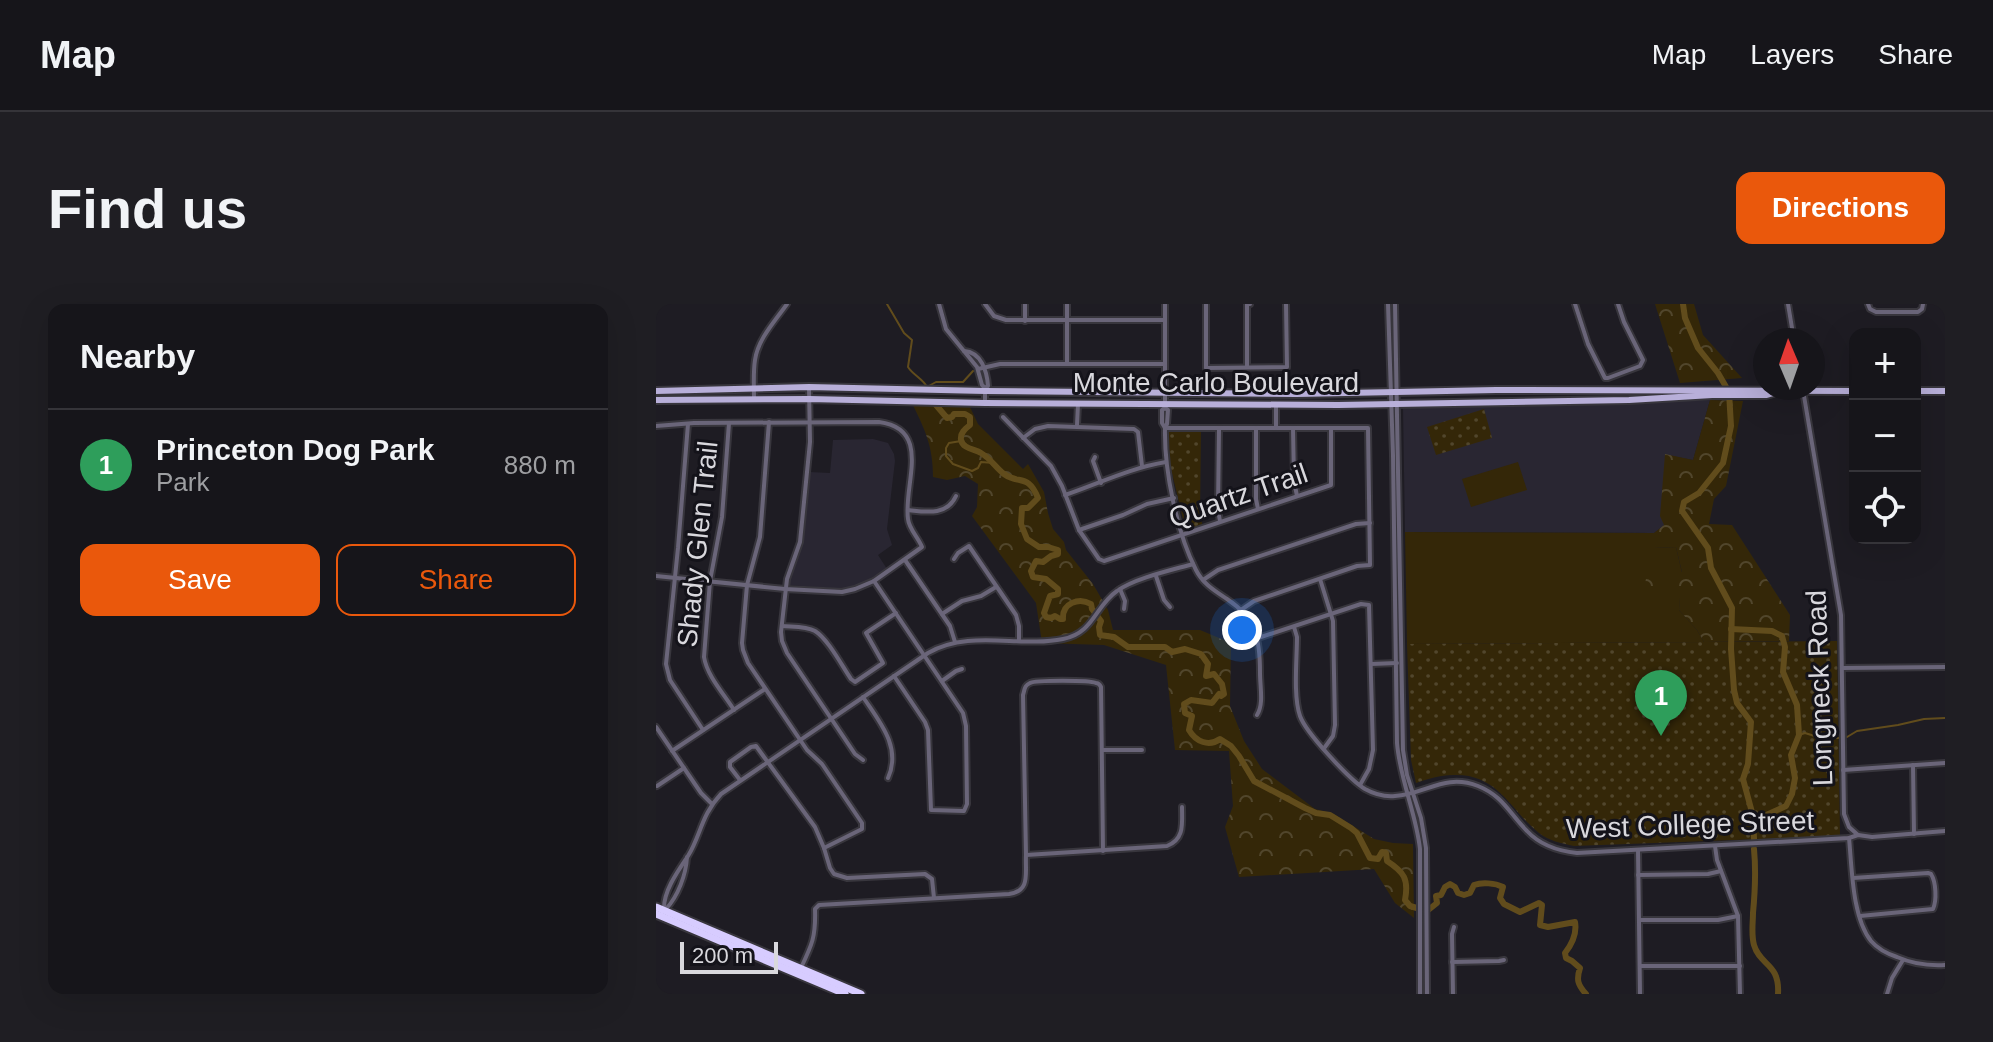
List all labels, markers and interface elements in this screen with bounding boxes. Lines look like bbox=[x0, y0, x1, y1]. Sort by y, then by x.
text: Map bbox=[40, 34, 116, 76]
text: Map bbox=[1652, 39, 1706, 70]
text: Layers bbox=[1750, 39, 1834, 70]
text: Share bbox=[1878, 39, 1953, 70]
button: Directions bbox=[1736, 172, 1945, 244]
text: Find us bbox=[48, 177, 247, 240]
north arrow bbox=[1753, 328, 1825, 400]
map controls bbox=[1849, 328, 1921, 544]
button: + bbox=[1849, 328, 1921, 400]
text: Nearby bbox=[80, 337, 195, 375]
street label: Monte Carlo Boulevard bbox=[1073, 367, 1359, 398]
button: − bbox=[1849, 400, 1921, 472]
text: Princeton Dog Park bbox=[156, 433, 434, 466]
street label: Shady Glen Trail bbox=[671, 439, 724, 649]
text: 1 bbox=[99, 450, 113, 480]
text: 880 m bbox=[504, 450, 576, 480]
street label: Quartz Trail bbox=[1165, 457, 1312, 534]
text: Park bbox=[156, 467, 209, 497]
button: locate bbox=[1849, 472, 1921, 544]
button: Save bbox=[80, 544, 320, 616]
button: Share bbox=[336, 544, 576, 616]
street label: Longneck Road bbox=[1801, 589, 1838, 787]
your location bbox=[1222, 610, 1262, 650]
pin: 1 bbox=[1635, 670, 1687, 736]
street label: West College Street bbox=[1565, 805, 1815, 844]
scale bar bbox=[680, 938, 778, 974]
text: 200 m bbox=[692, 943, 753, 968]

